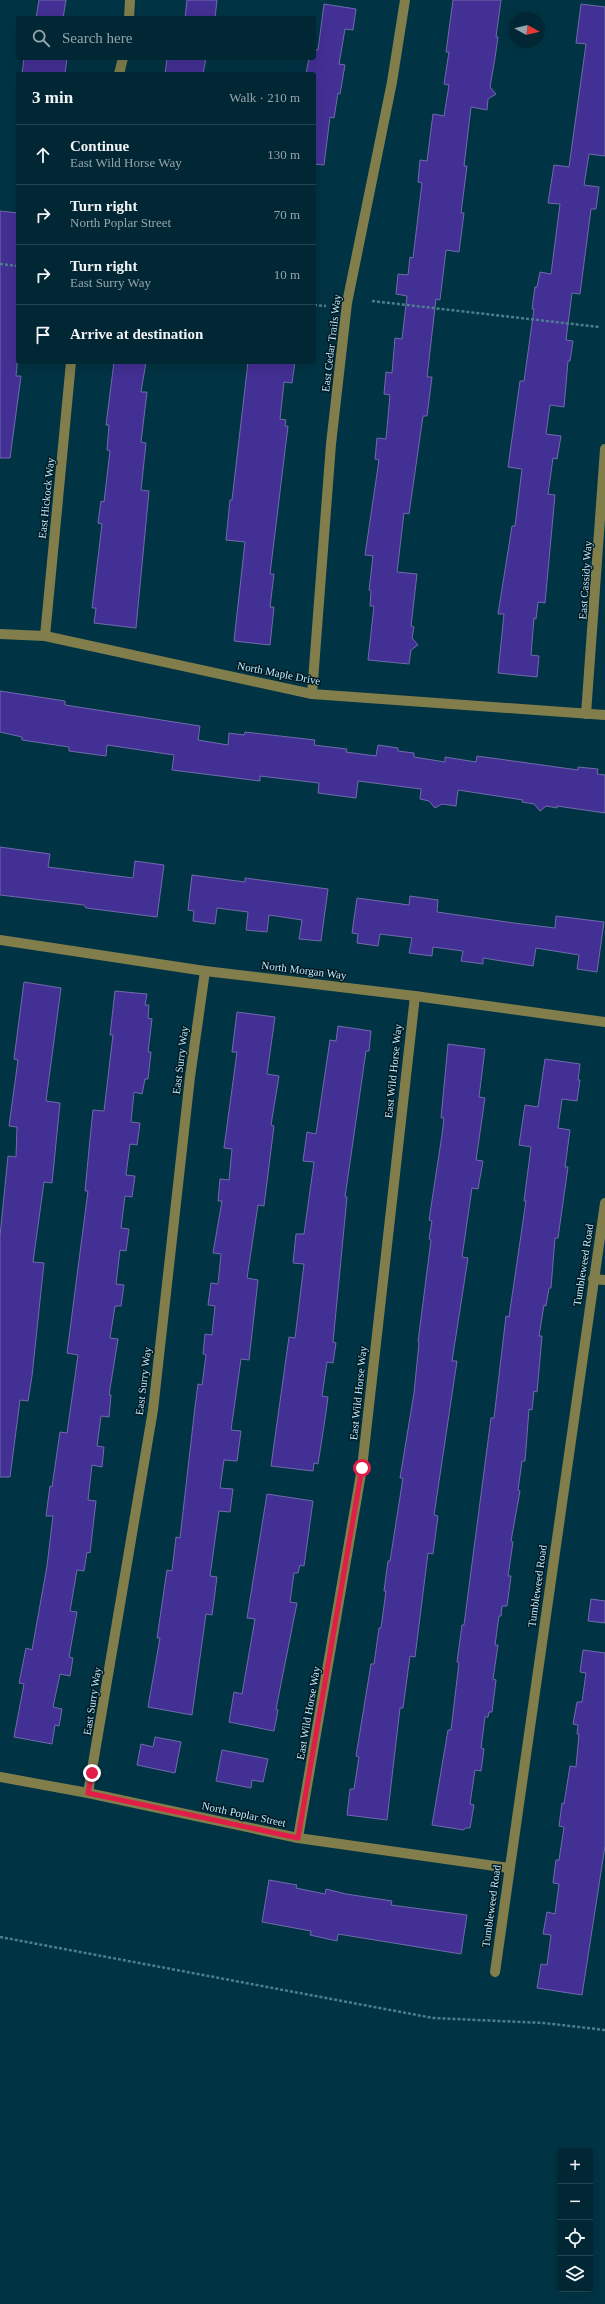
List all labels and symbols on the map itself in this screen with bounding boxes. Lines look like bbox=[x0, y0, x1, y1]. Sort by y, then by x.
north arrow bbox=[509, 12, 545, 48]
street label: East Cedar Trails Way bbox=[319, 293, 343, 392]
street label: East Hickock Way bbox=[36, 456, 56, 539]
street label: East Cassidy Way bbox=[576, 540, 594, 620]
street label: North Maple Drive bbox=[236, 659, 322, 687]
street label: North Morgan Way bbox=[261, 959, 348, 981]
street label: East Wild Horse Way bbox=[382, 1023, 404, 1119]
street label: East Surry Way bbox=[170, 1025, 190, 1095]
street label: Tumbleweed Road bbox=[571, 1223, 595, 1307]
street label: East Wild Horse Way bbox=[347, 1345, 369, 1441]
street label: East Surry Way bbox=[133, 1346, 153, 1416]
route start bbox=[353, 1459, 371, 1477]
street label: Tumbleweed Road bbox=[525, 1544, 549, 1628]
street label: East Wild Horse Way bbox=[294, 1665, 322, 1761]
street label: East Surry Way bbox=[81, 1666, 103, 1736]
route end bbox=[83, 1764, 101, 1782]
street label: North Poplar Street bbox=[201, 1799, 287, 1829]
street label: Tumbleweed Road bbox=[479, 1864, 503, 1948]

